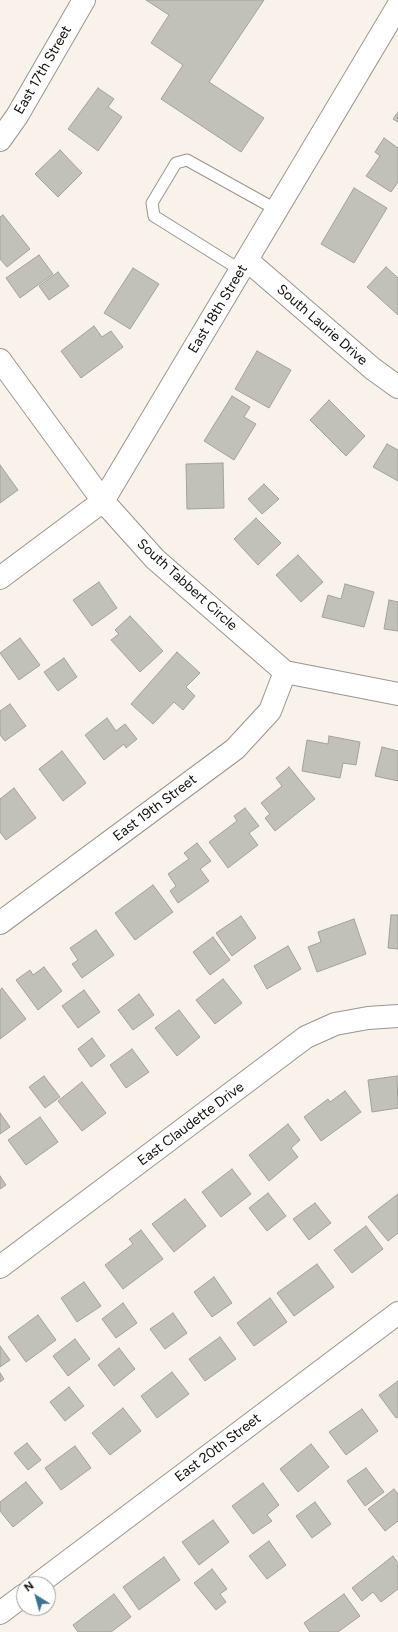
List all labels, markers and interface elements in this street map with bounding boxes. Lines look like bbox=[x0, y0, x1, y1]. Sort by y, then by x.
street label: East 17th Street bbox=[11, 23, 75, 117]
street label: East 18th Street bbox=[185, 261, 251, 357]
street label: South Laurie Drive bbox=[273, 281, 371, 369]
street label: South Tabbert Circle bbox=[133, 536, 241, 634]
street label: East 19th Street bbox=[110, 771, 200, 845]
street label: East Claudette Drive bbox=[135, 1079, 247, 1169]
street label: East 20th Street bbox=[172, 1410, 264, 1486]
north arrow bbox=[16, 1576, 56, 1616]
text: N bbox=[22, 1579, 36, 1595]

